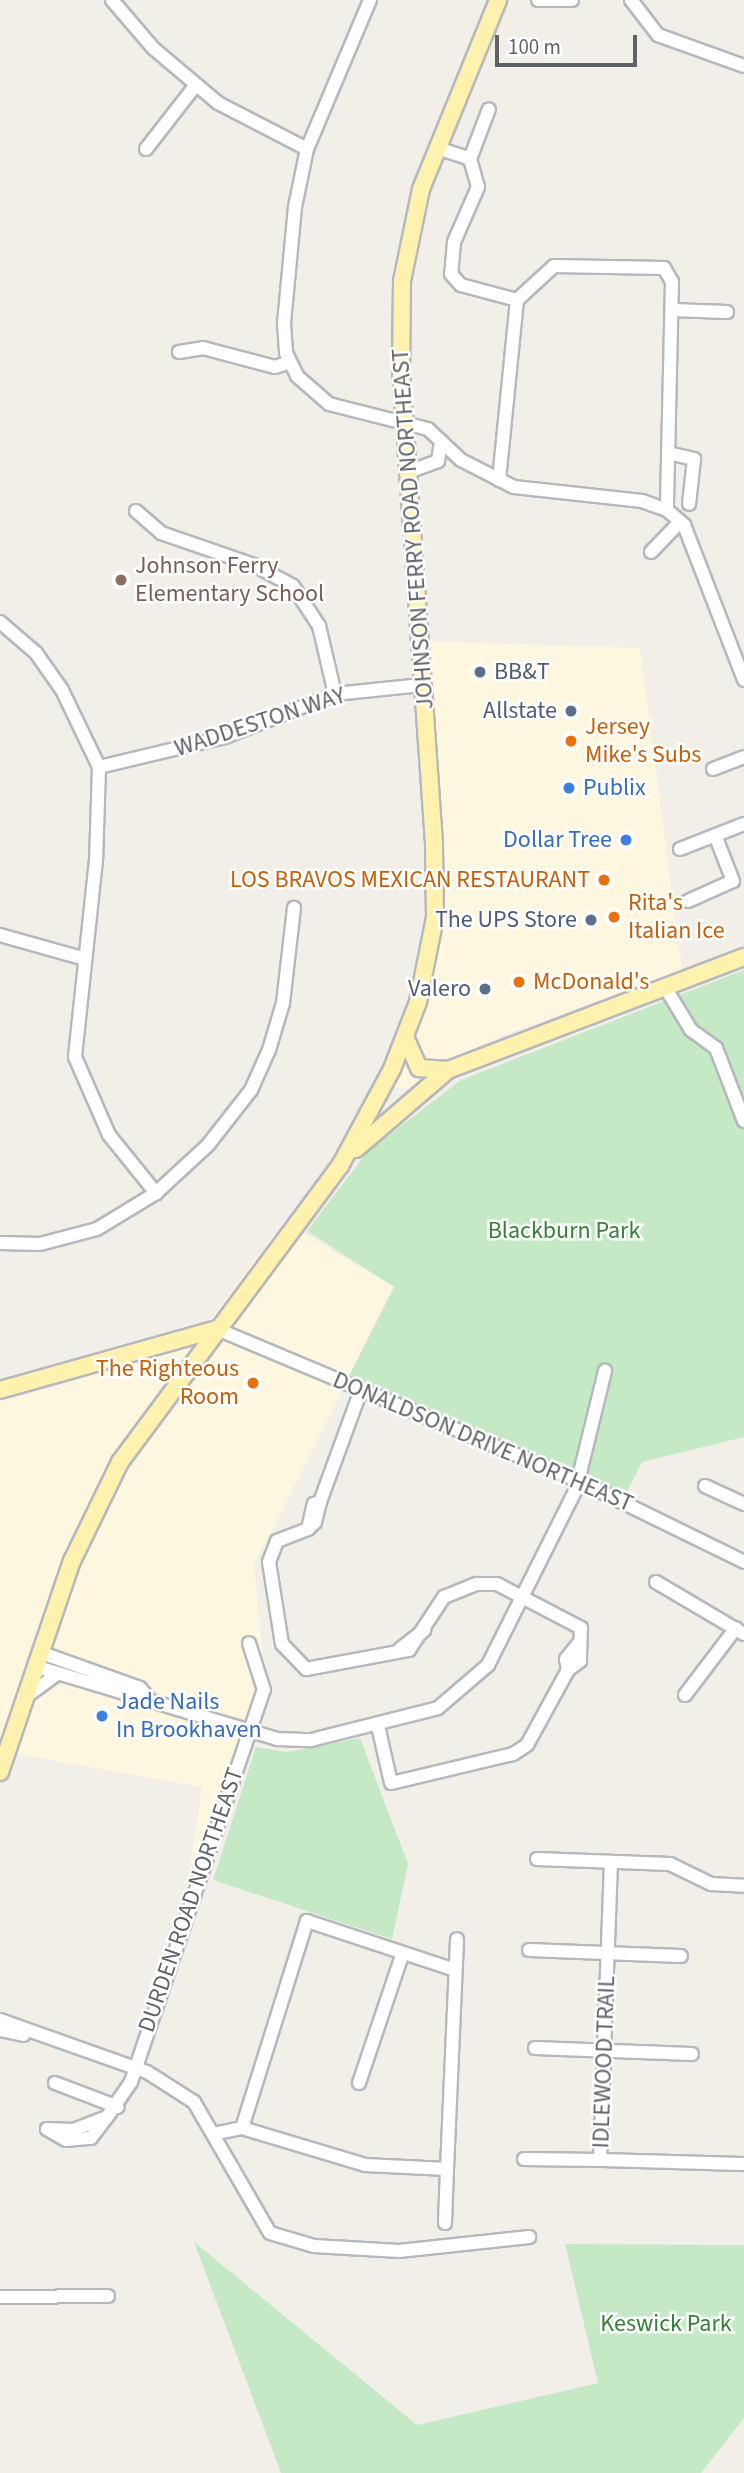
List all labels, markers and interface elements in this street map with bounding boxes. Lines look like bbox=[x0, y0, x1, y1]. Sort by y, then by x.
scale bar bbox=[499, 21, 641, 65]
text: 100 m bbox=[508, 32, 561, 62]
street label: JOHNSON FERRY ROAD NORTHEAST bbox=[386, 348, 440, 710]
place label: Johnson Ferry Elementary School bbox=[135, 552, 324, 608]
marker: Johnson Ferry Elementary School bbox=[113, 572, 129, 588]
place label: BB&T bbox=[494, 658, 550, 686]
marker: BB&T bbox=[472, 664, 488, 680]
street label: WADDESTON WAY bbox=[171, 681, 349, 763]
place label: Allstate bbox=[483, 697, 557, 725]
marker: Allstate bbox=[563, 703, 579, 719]
place label: Jersey Mike's Subs bbox=[585, 713, 701, 769]
marker: Jersey Mike's Subs bbox=[563, 733, 579, 749]
place label: Publix bbox=[583, 774, 646, 802]
marker: Publix bbox=[561, 780, 577, 796]
place label: Dollar Tree bbox=[503, 826, 612, 854]
marker: Dollar Tree bbox=[618, 832, 634, 848]
place label: LOS BRAVOS MEXICAN RESTAURANT bbox=[230, 866, 590, 894]
marker: LOS BRAVOS MEXICAN RESTAURANT bbox=[596, 872, 612, 888]
place label: Rita's Italian Ice bbox=[628, 889, 725, 945]
place label: The UPS Store bbox=[435, 906, 577, 934]
marker: Rita's Italian Ice bbox=[606, 909, 622, 925]
marker: The UPS Store bbox=[583, 912, 599, 928]
place label: McDonald's bbox=[533, 968, 649, 996]
marker: McDonald's bbox=[511, 974, 527, 990]
place label: Valero bbox=[408, 975, 471, 1003]
marker: Valero bbox=[477, 981, 493, 997]
park label: Blackburn Park bbox=[488, 1217, 640, 1245]
place label: The Righteous Room bbox=[96, 1355, 239, 1411]
street label: DONALDSON DRIVE NORTHEAST bbox=[328, 1366, 638, 1518]
marker: The Righteous Room bbox=[245, 1375, 261, 1391]
place label: Jade Nails In Brookhaven bbox=[116, 1688, 262, 1744]
marker: Jade Nails In Brookhaven bbox=[94, 1708, 110, 1724]
street label: DURDEN ROAD NORTHEAST bbox=[132, 1764, 250, 2036]
street label: IDLEWOOD TRAIL bbox=[587, 1975, 621, 2149]
park label: Keswick Park bbox=[600, 2310, 732, 2338]

